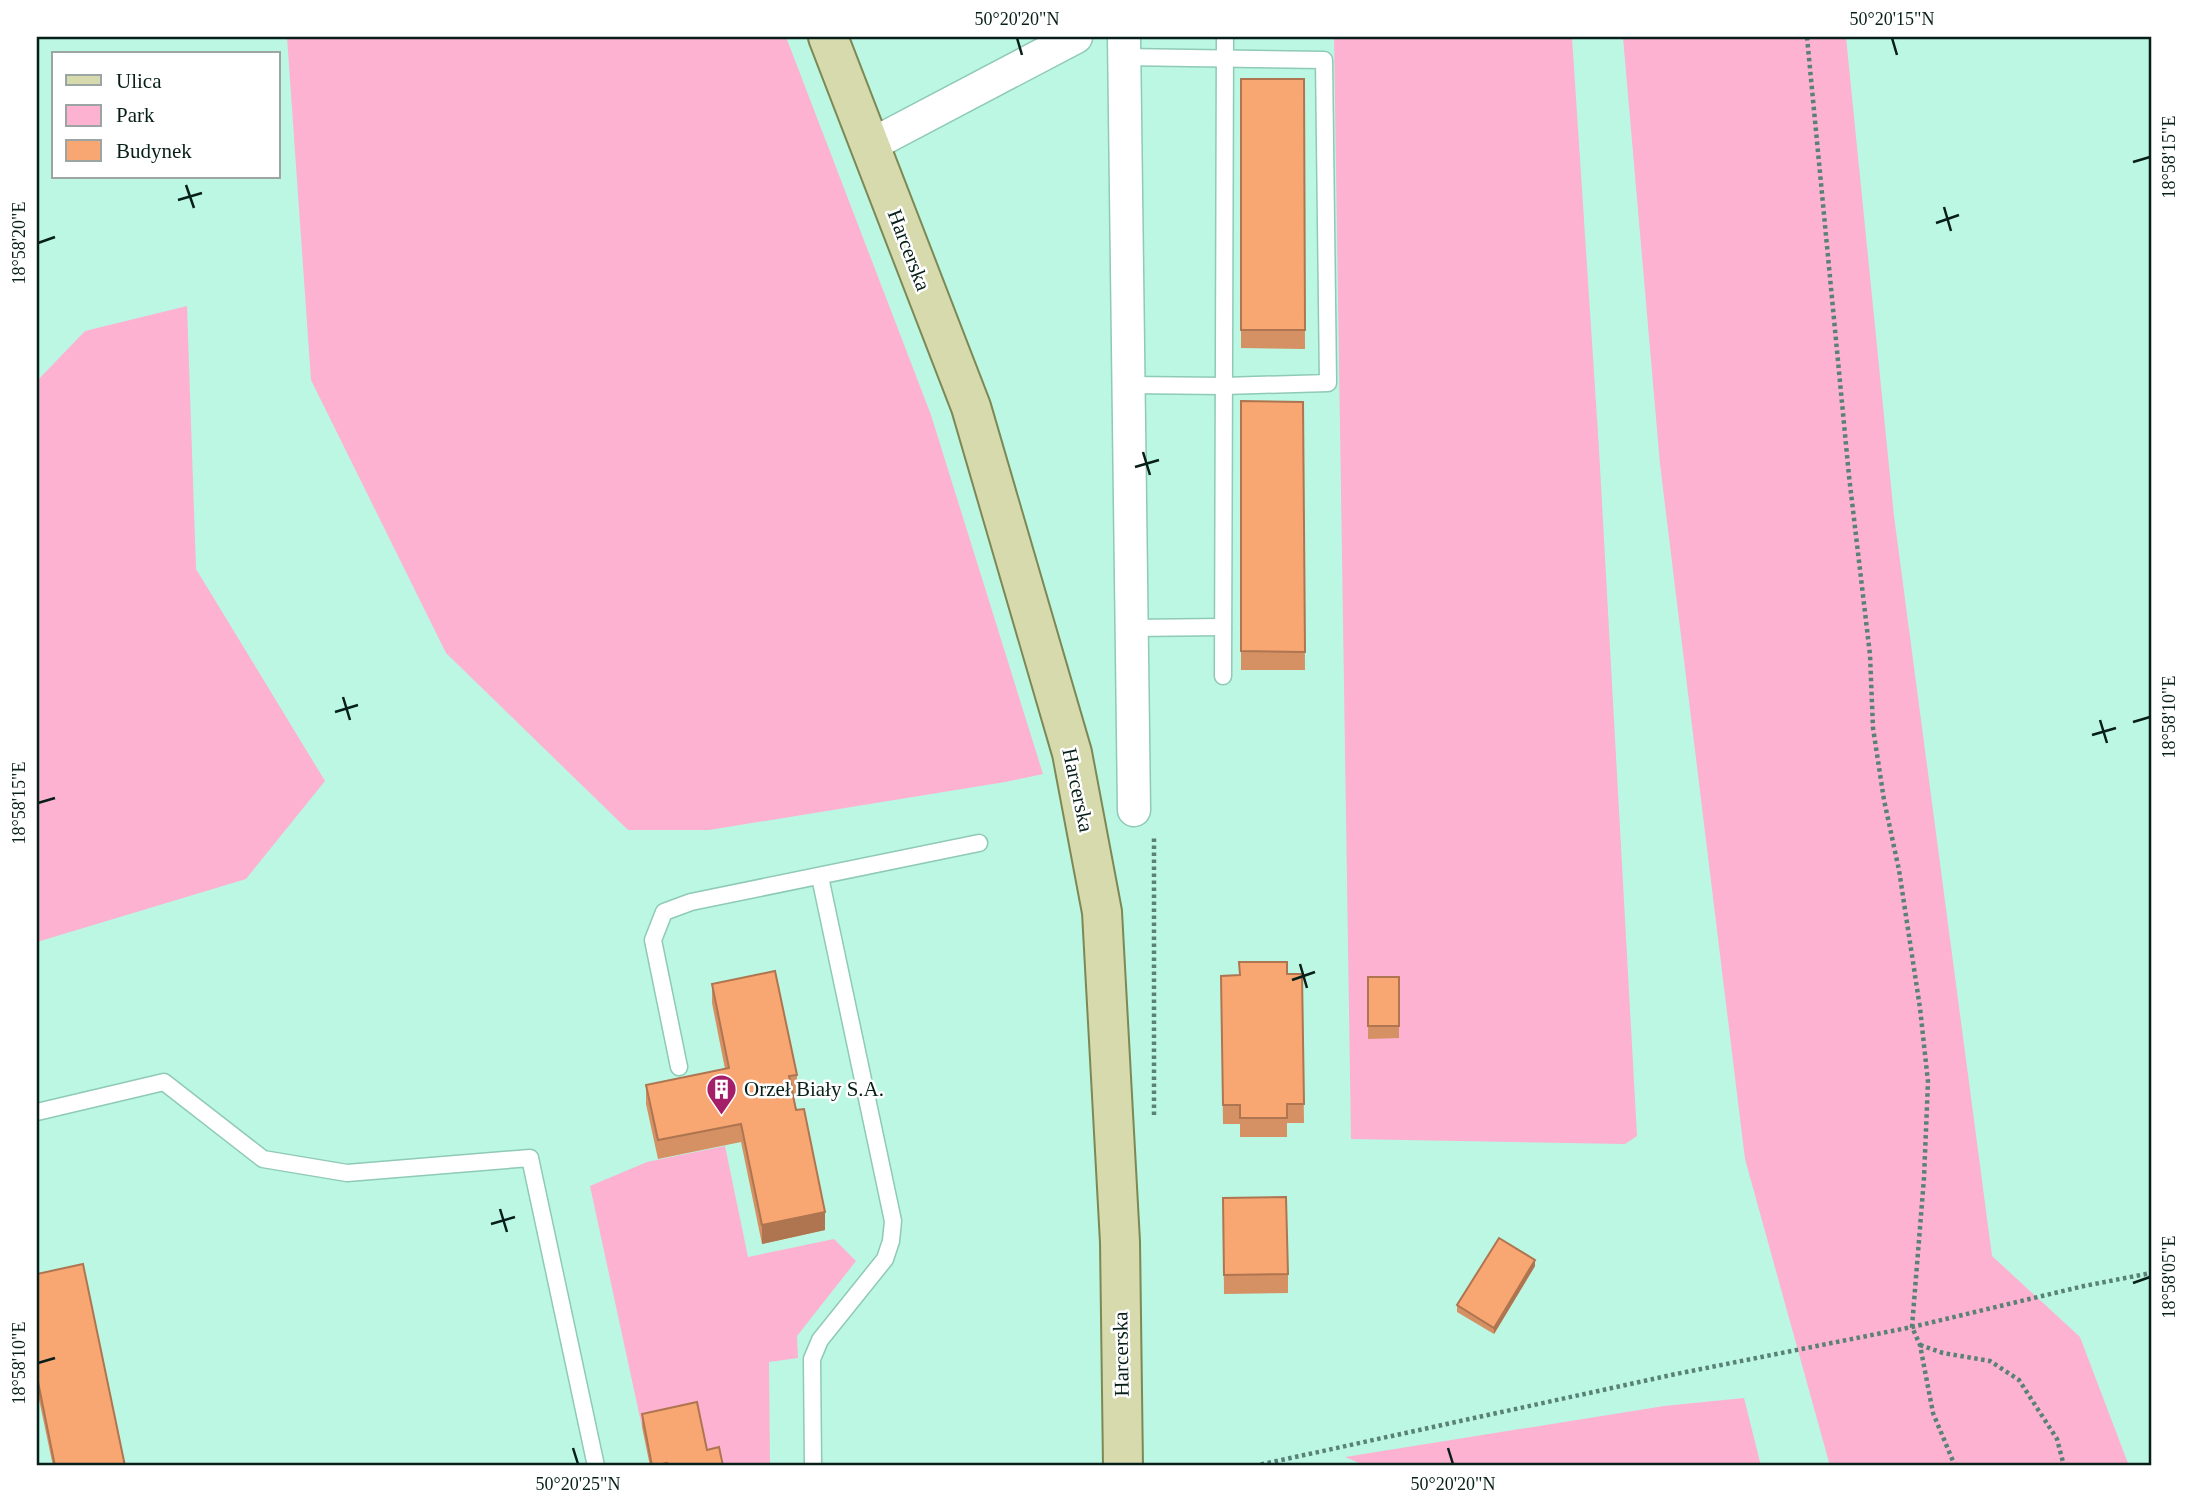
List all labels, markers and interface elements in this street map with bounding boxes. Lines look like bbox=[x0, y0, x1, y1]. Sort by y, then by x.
text: 50°20'20"N bbox=[975, 9, 1059, 29]
text: 50°20'15"N bbox=[1850, 9, 1934, 29]
legend bbox=[52, 52, 280, 178]
text: Ulica bbox=[116, 69, 162, 93]
text: Park bbox=[116, 103, 155, 127]
text: 18°58'15"E bbox=[2159, 116, 2179, 198]
text: Budynek bbox=[116, 139, 192, 163]
text: 18°58'20"E bbox=[9, 202, 29, 284]
street label: Harcerska bbox=[883, 206, 936, 295]
text: 18°58'10"E bbox=[2159, 676, 2179, 758]
street label: Harcerska bbox=[1057, 746, 1099, 835]
text: 18°58'15"E bbox=[9, 762, 29, 844]
building icon: Orzeł Biały S.A. bbox=[704, 1072, 738, 1116]
place label: Orzeł Biały S.A. bbox=[744, 1077, 884, 1101]
text: 18°58'05"E bbox=[2159, 1236, 2179, 1318]
street label: Harcerska bbox=[1108, 1311, 1134, 1397]
text: 18°58'10"E bbox=[9, 1322, 29, 1404]
text: 50°20'25"N bbox=[536, 1474, 620, 1494]
text: 50°20'20"N bbox=[1411, 1474, 1495, 1494]

